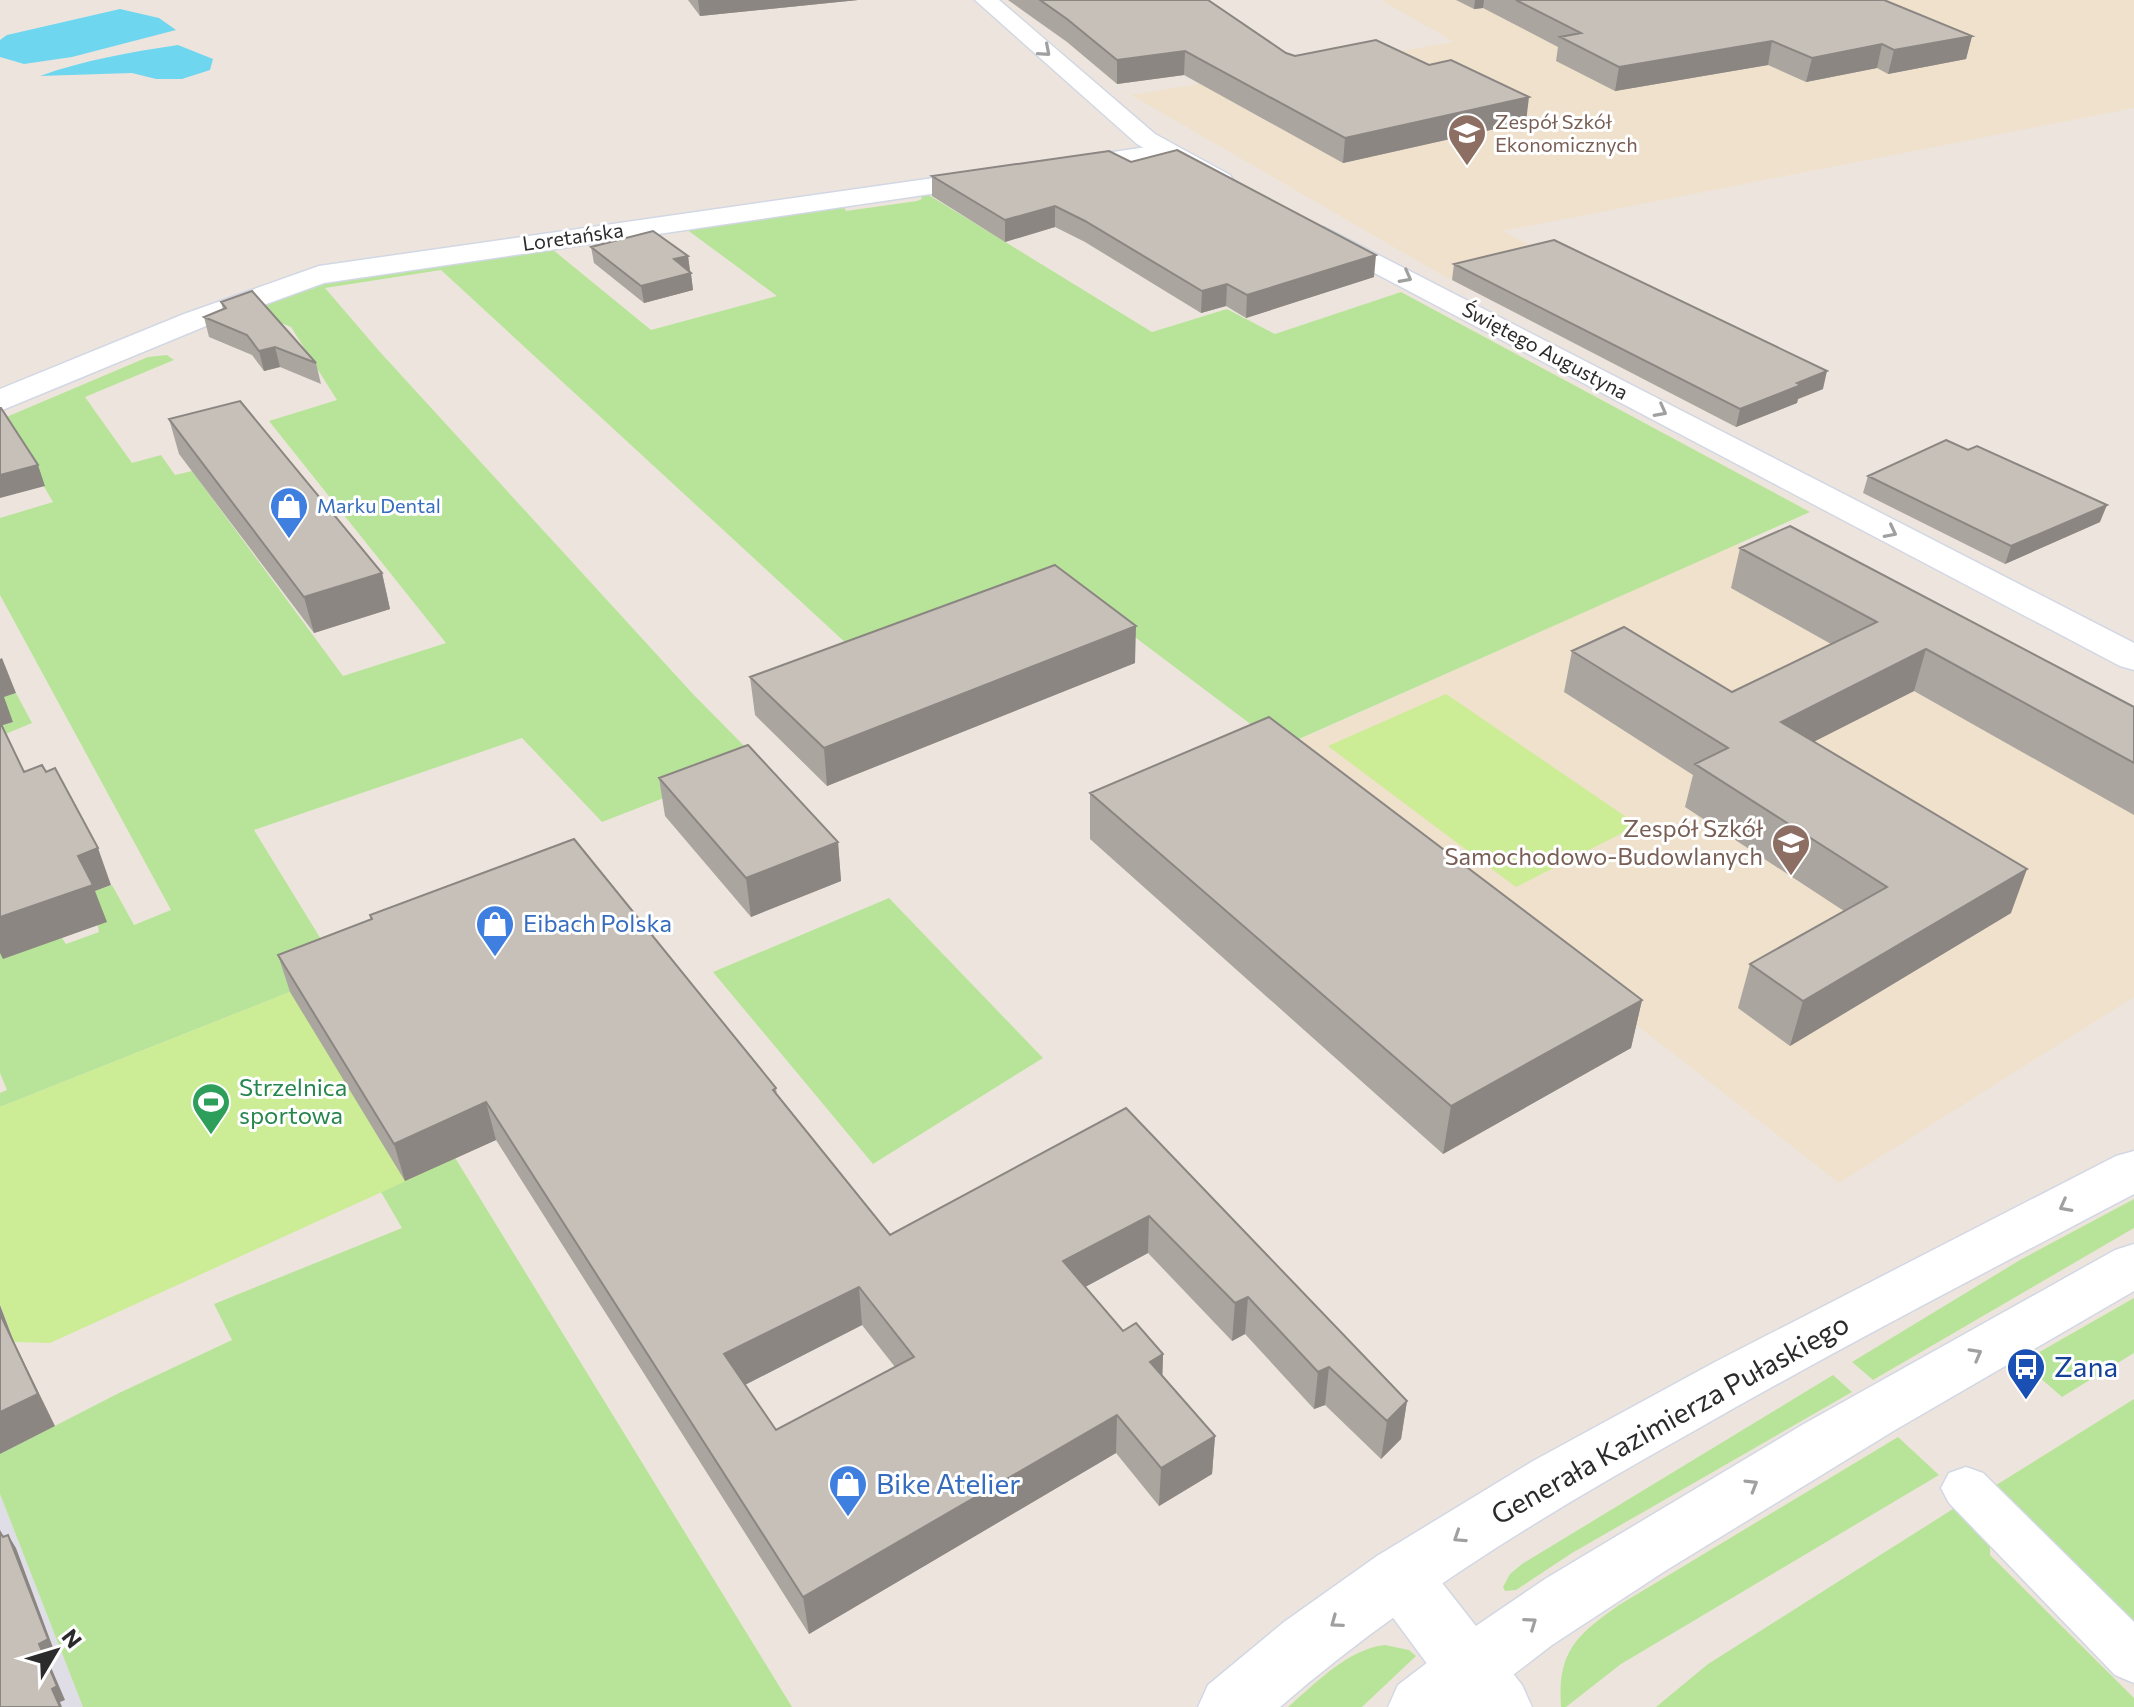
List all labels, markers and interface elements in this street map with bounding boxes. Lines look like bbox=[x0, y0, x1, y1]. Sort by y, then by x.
one-way arrow bbox=[1036, 41, 1051, 56]
place label: Zespół Szkół Ekonomicznych bbox=[1495, 109, 1638, 156]
school or university icon: Zespół Szkół Ekonomicznych bbox=[1446, 112, 1488, 167]
street label: Loretańska bbox=[521, 217, 625, 255]
one-way arrow bbox=[1397, 268, 1412, 283]
street label: Świętego Augustyna bbox=[1459, 296, 1632, 404]
one-way arrow bbox=[1652, 402, 1667, 417]
shop icon: Marku Dental bbox=[268, 485, 310, 540]
place label: Marku Dental bbox=[317, 493, 441, 517]
one-way arrow bbox=[1883, 522, 1897, 537]
place label: Zespół Szkół Samochodowo-Budowlanych bbox=[1444, 813, 1764, 870]
school or university icon: Zespół Szkół Samochodowo-Budowlanych bbox=[1770, 822, 1812, 877]
shop icon: Eibach Polska bbox=[474, 903, 516, 958]
place label: Eibach Polska bbox=[523, 908, 672, 937]
place label: Strzelnica sportowa bbox=[239, 1072, 347, 1129]
sports icon: Strzelnica sportowa bbox=[190, 1081, 232, 1136]
one-way arrow bbox=[2059, 1197, 2073, 1212]
street label: Generała Kazimierza Pułaskiego bbox=[1485, 1305, 1854, 1531]
bus stop icon: Zana bbox=[2005, 1346, 2047, 1401]
one-way arrow bbox=[1967, 1348, 1982, 1364]
place label: Zana bbox=[2054, 1349, 2118, 1383]
shop icon: Bike Atelier bbox=[827, 1463, 869, 1518]
place label: Bike Atelier bbox=[876, 1466, 1020, 1500]
one-way arrow bbox=[1743, 1479, 1758, 1495]
one-way arrow bbox=[1453, 1527, 1468, 1542]
north arrow bbox=[16, 1611, 96, 1691]
one-way arrow bbox=[1331, 1612, 1345, 1627]
one-way arrow bbox=[1523, 1618, 1537, 1633]
text: N bbox=[56, 1624, 88, 1653]

